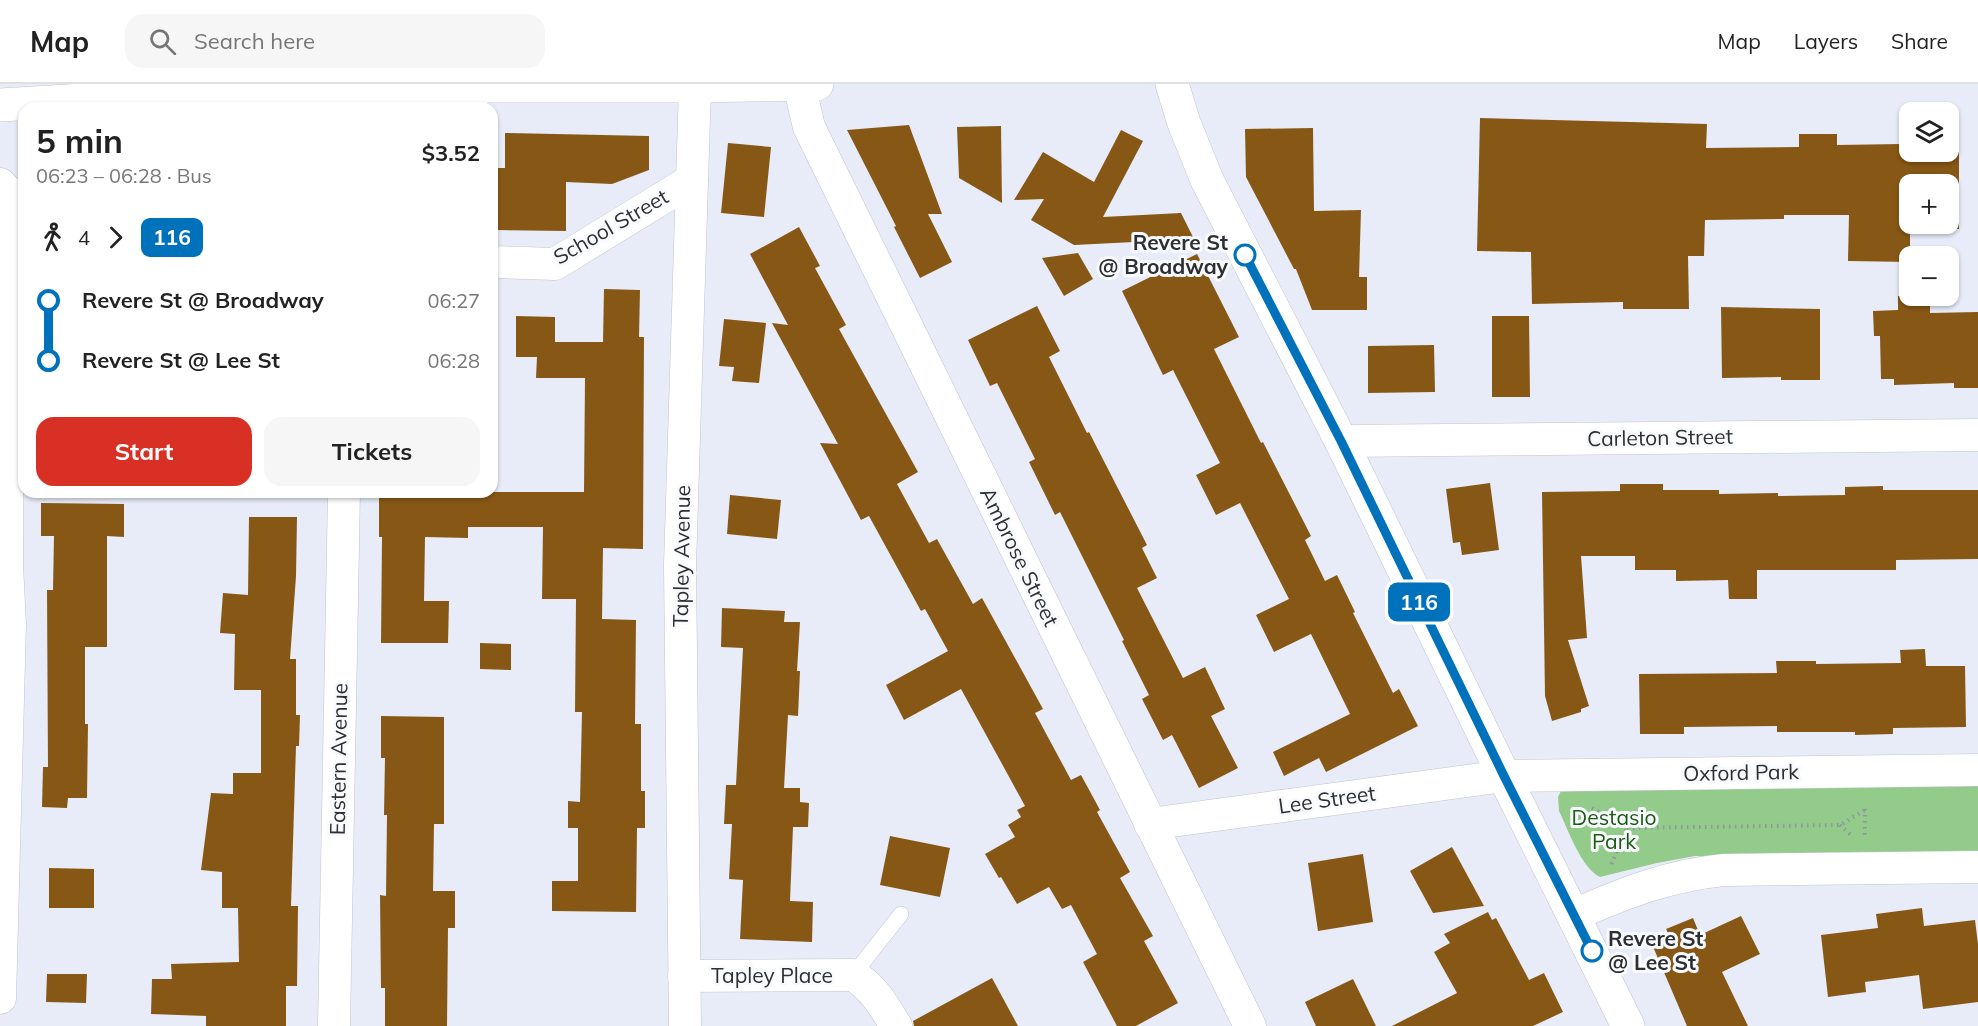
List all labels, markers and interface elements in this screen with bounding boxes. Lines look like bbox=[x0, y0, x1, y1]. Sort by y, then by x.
search box bbox=[125, 14, 545, 68]
text: Map bbox=[30, 24, 89, 59]
icon: search bbox=[146, 25, 179, 58]
text: Search here bbox=[194, 27, 315, 55]
text: Map bbox=[1718, 28, 1761, 54]
text: Layers bbox=[1794, 28, 1858, 54]
text: Share bbox=[1891, 28, 1948, 54]
map controls bbox=[1899, 102, 1959, 306]
button: layers bbox=[1899, 102, 1959, 162]
text: 5 min bbox=[36, 120, 123, 161]
text: $3.52 bbox=[422, 139, 480, 167]
text: 06:23 – 06:28 · Bus bbox=[36, 163, 212, 188]
button: + bbox=[1899, 174, 1959, 234]
street label: School Street bbox=[548, 183, 673, 269]
icon: walk bbox=[36, 221, 69, 254]
icon: forward bbox=[99, 221, 132, 254]
text: 116 bbox=[153, 224, 191, 250]
text: 4 bbox=[78, 225, 90, 250]
place label: Revere St @ Broadway bbox=[1098, 229, 1229, 279]
marker: Revere St @ Broadway bbox=[1234, 244, 1256, 266]
button: − bbox=[1899, 246, 1959, 306]
text: Revere St @ Broadway bbox=[82, 286, 324, 314]
text: 06:27 bbox=[427, 288, 480, 313]
text: Revere St @ Lee St bbox=[82, 346, 280, 374]
text: 06:28 bbox=[427, 348, 480, 373]
button: Start bbox=[36, 417, 252, 486]
button: Tickets bbox=[264, 417, 480, 486]
street label: Carleton Street bbox=[1587, 423, 1733, 451]
street label: Ambrose Street bbox=[975, 483, 1065, 630]
street label: Tapley Avenue bbox=[667, 485, 695, 627]
line badge: 116 bbox=[1384, 582, 1454, 622]
text: 116 bbox=[1400, 589, 1438, 615]
street label: Eastern Avenue bbox=[324, 683, 352, 835]
street label: Oxford Park bbox=[1683, 758, 1799, 786]
street label: Lee Street bbox=[1277, 779, 1377, 819]
park label: Destasio Park bbox=[1572, 804, 1656, 854]
place label: Revere St @ Lee St bbox=[1608, 925, 1703, 975]
marker: Revere St @ Lee St bbox=[1581, 940, 1603, 962]
street label: Tapley Place bbox=[711, 962, 833, 988]

